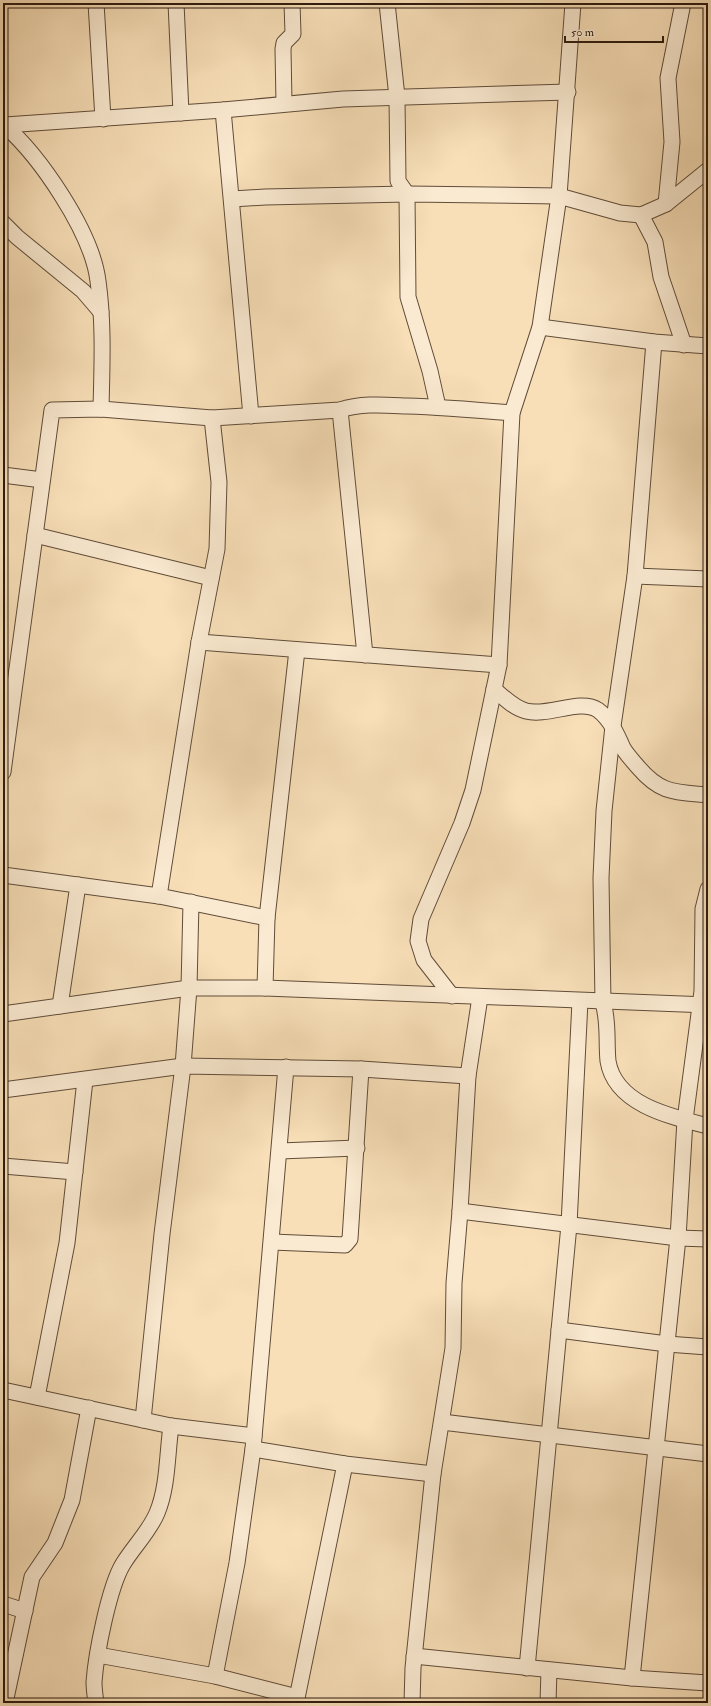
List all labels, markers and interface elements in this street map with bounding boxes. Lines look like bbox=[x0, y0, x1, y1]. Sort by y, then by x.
scale bar bbox=[565, 18, 663, 44]
text: 50 m bbox=[571, 25, 595, 40]

